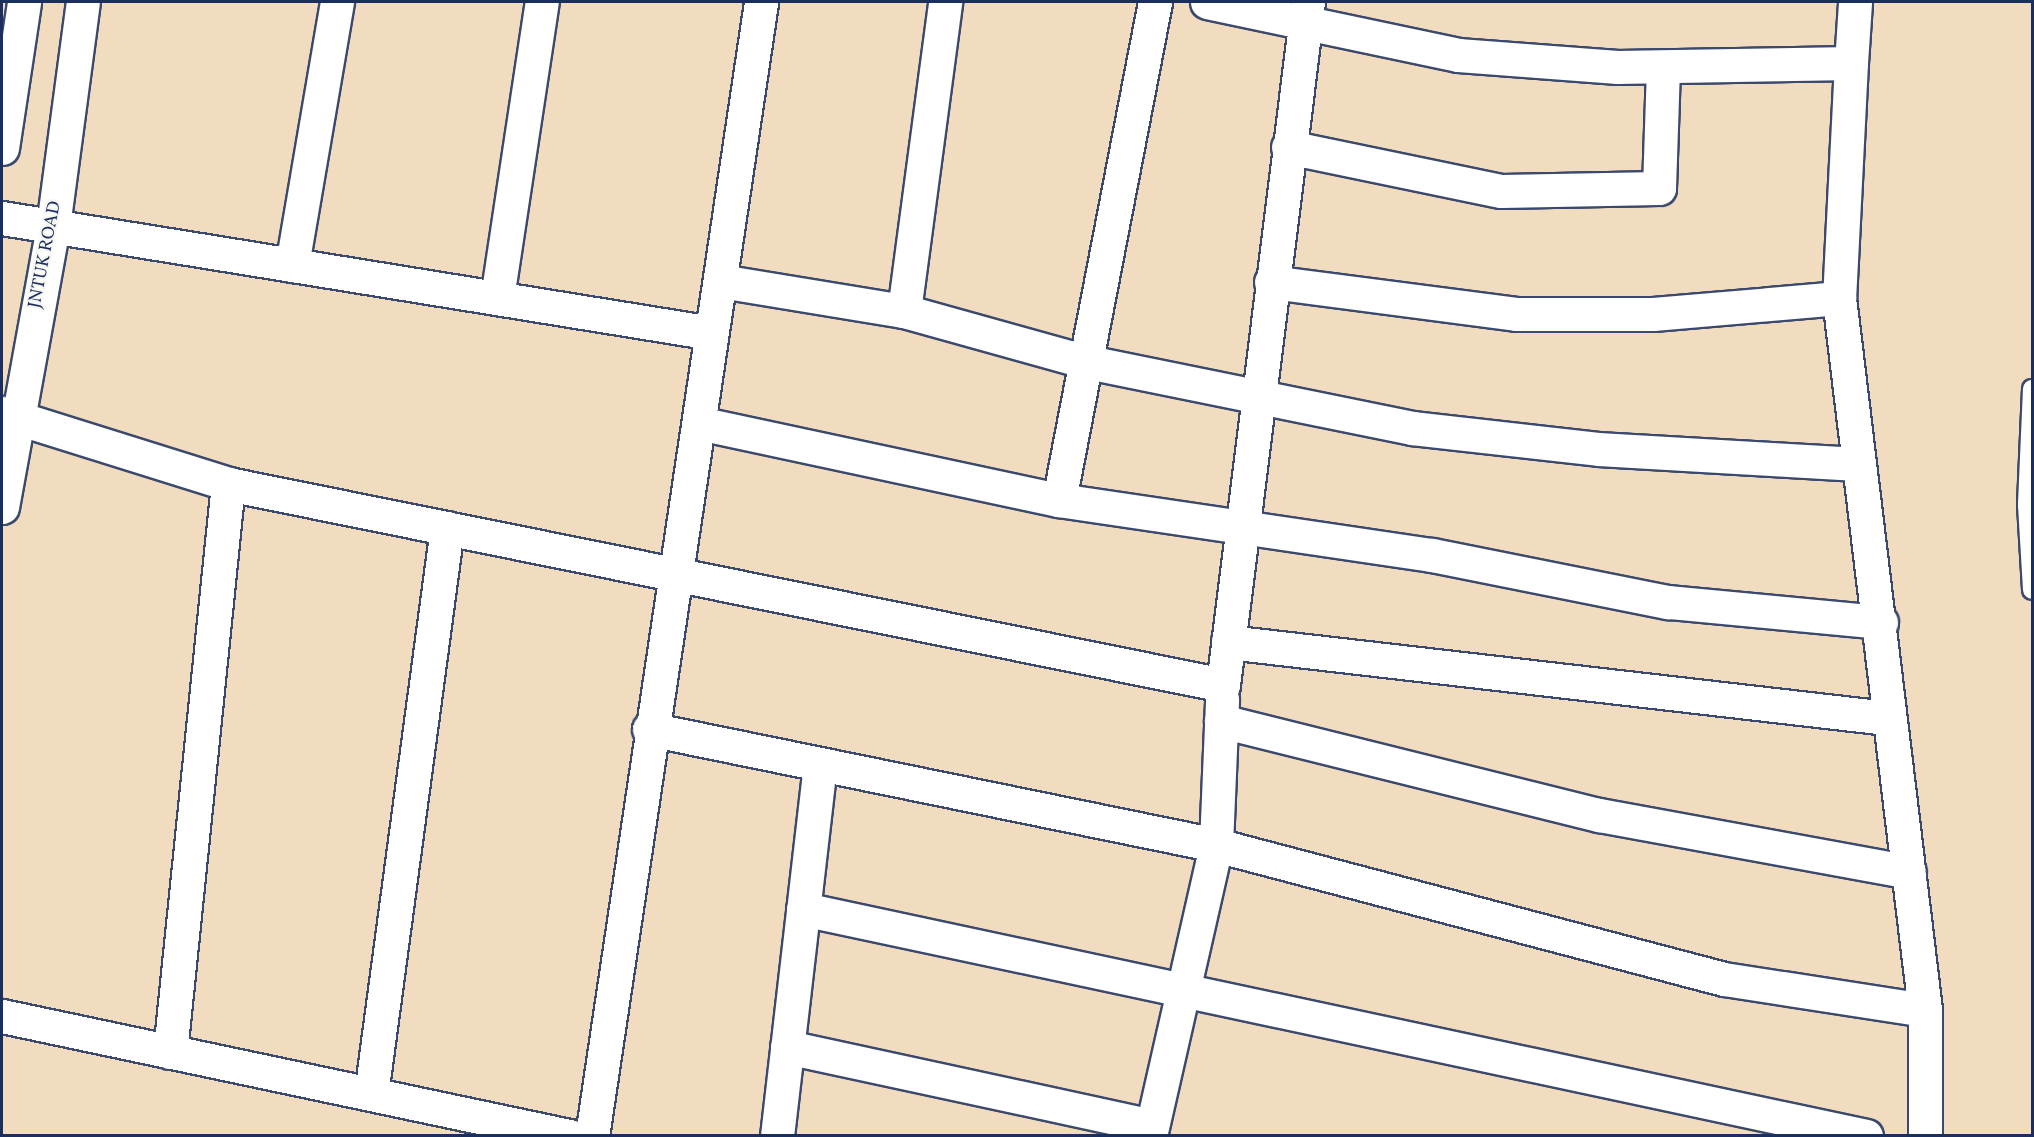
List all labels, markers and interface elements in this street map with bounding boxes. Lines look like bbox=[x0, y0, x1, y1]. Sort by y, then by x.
street label: JNTUK ROAD bbox=[25, 200, 67, 310]

